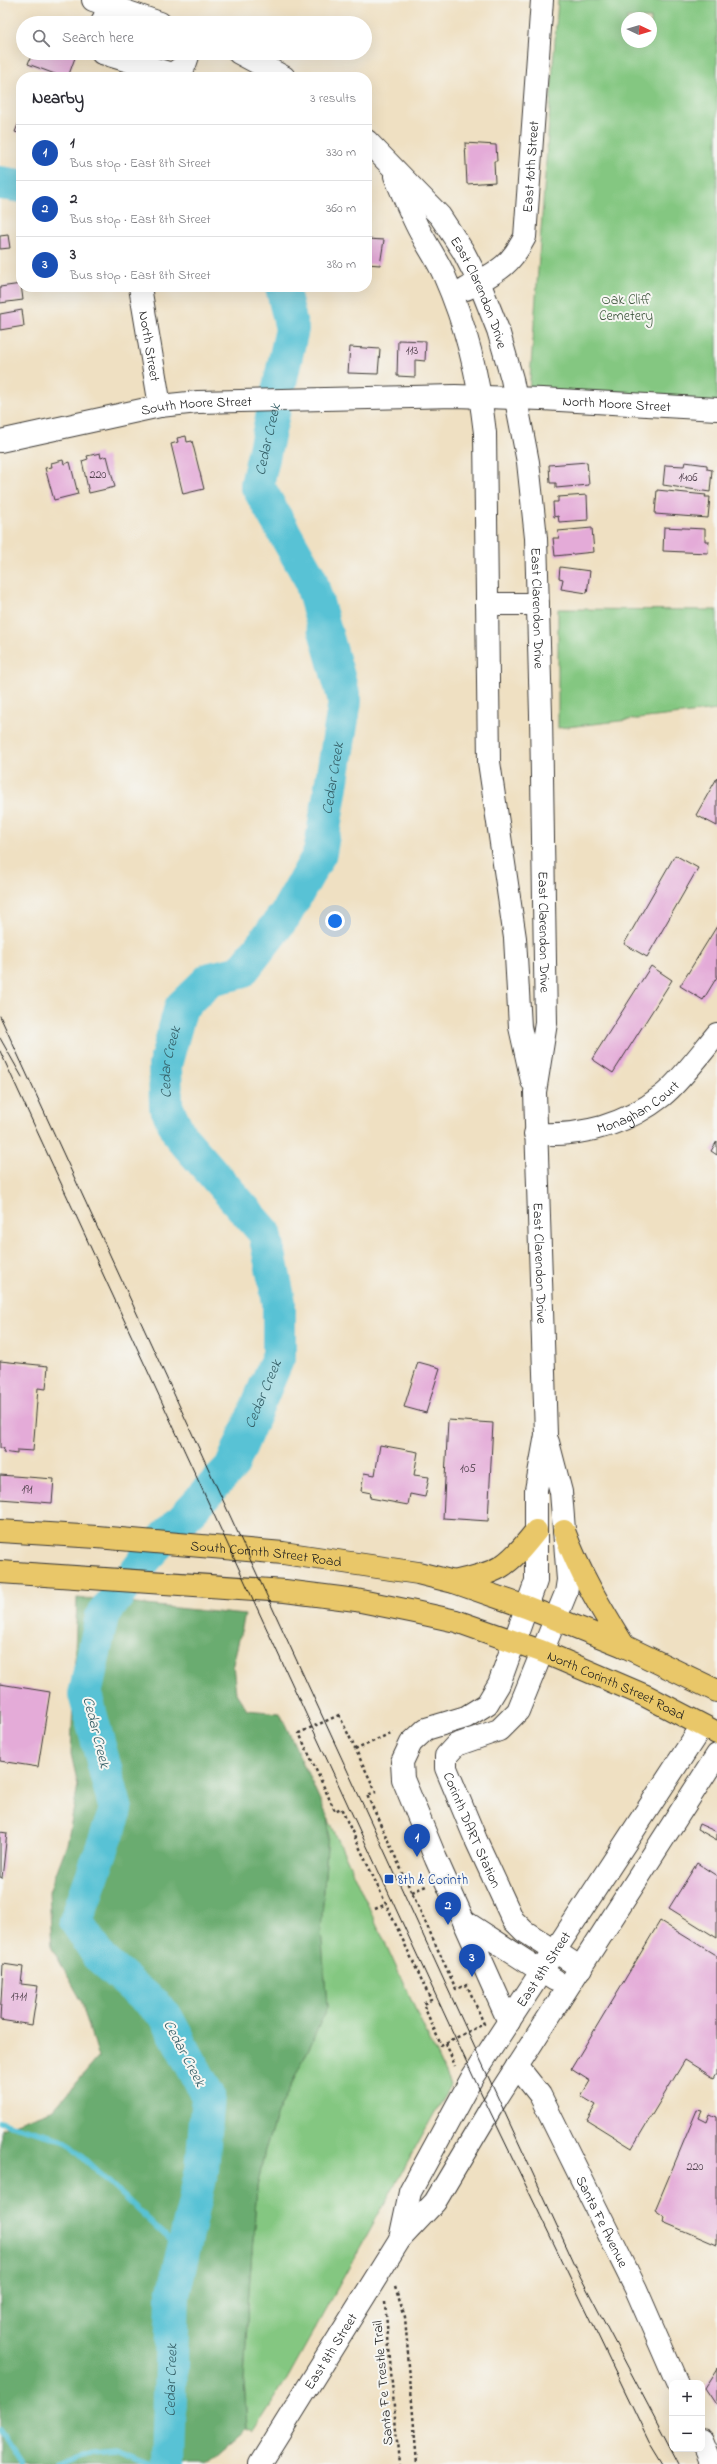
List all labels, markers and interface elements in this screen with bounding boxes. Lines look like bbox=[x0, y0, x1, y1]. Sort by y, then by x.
north arrow bbox=[621, 12, 657, 48]
search box bbox=[16, 16, 372, 60]
icon: search bbox=[30, 27, 52, 49]
text: Search here bbox=[62, 27, 134, 49]
text: Nearby bbox=[32, 86, 84, 111]
text: 3 results bbox=[310, 89, 356, 108]
street label: East 10th Street bbox=[518, 120, 545, 213]
text: 1 bbox=[70, 132, 75, 154]
text: 1 bbox=[43, 143, 47, 162]
text: 330 m bbox=[326, 143, 356, 162]
text: Bus stop · East 8th Street bbox=[70, 154, 211, 173]
text: 2 bbox=[70, 188, 77, 210]
text: 2 bbox=[42, 199, 48, 218]
text: 360 m bbox=[326, 199, 356, 218]
text: Bus stop · East 8th Street bbox=[70, 210, 211, 229]
street label: East Clarendon Drive bbox=[444, 232, 512, 352]
text: 3 bbox=[70, 244, 76, 266]
text: 3 bbox=[42, 255, 48, 274]
text: 380 m bbox=[327, 255, 356, 274]
text: Bus stop · East 8th Street bbox=[70, 266, 211, 285]
park label: Oak Cliff Cemetery bbox=[599, 290, 653, 328]
street label: North Street bbox=[132, 310, 165, 384]
house number: 113 bbox=[406, 342, 418, 360]
street label: North Moore Street bbox=[562, 391, 672, 418]
street label: South Moore Street bbox=[139, 392, 252, 422]
water label: Cedar Creek bbox=[250, 400, 287, 477]
house number: 220 bbox=[89, 466, 107, 484]
house number: 1406 bbox=[678, 469, 698, 487]
street label: East Clarendon Drive bbox=[524, 547, 549, 670]
water label: Cedar Creek bbox=[317, 739, 350, 816]
street label: East Clarendon Drive bbox=[532, 871, 555, 994]
your location bbox=[325, 911, 345, 931]
water label: Cedar Creek bbox=[155, 1023, 188, 1098]
street label: Monaghan Court bbox=[595, 1076, 685, 1140]
street label: East Clarendon Drive bbox=[527, 1202, 551, 1325]
water label: Cedar Creek bbox=[239, 1355, 288, 1432]
house number: 105 bbox=[460, 1460, 476, 1478]
house number: 191 bbox=[21, 1481, 33, 1499]
street label: South Corinth Street Road bbox=[189, 1536, 343, 1574]
street label: North Corinth Street Road bbox=[544, 1646, 688, 1726]
water label: Cedar Creek bbox=[77, 1694, 116, 1772]
street label: Corinth DART Station bbox=[437, 1769, 506, 1892]
pin: 1 bbox=[404, 1824, 430, 1857]
place label: 8th & Corinth bbox=[398, 1870, 468, 1891]
marker: 8th & Corinth bbox=[383, 1873, 395, 1885]
pin: 2 bbox=[435, 1892, 461, 1925]
street label: East 8th Street bbox=[512, 1927, 577, 2012]
pin: 3 bbox=[459, 1944, 485, 1977]
house number: 1711 bbox=[11, 1988, 27, 2006]
water label: Cedar Creek bbox=[157, 2016, 212, 2092]
house number: 220 bbox=[686, 2158, 704, 2176]
street label: Santa Fe Avenue bbox=[570, 2173, 633, 2272]
street label: East 8th Street bbox=[300, 2309, 364, 2394]
street label: Santa Fe Trestle Trail bbox=[368, 2319, 399, 2446]
water label: Cedar Creek bbox=[159, 2342, 184, 2417]
map controls bbox=[669, 2380, 705, 2452]
button: + bbox=[669, 2380, 705, 2416]
button: − bbox=[669, 2416, 705, 2452]

